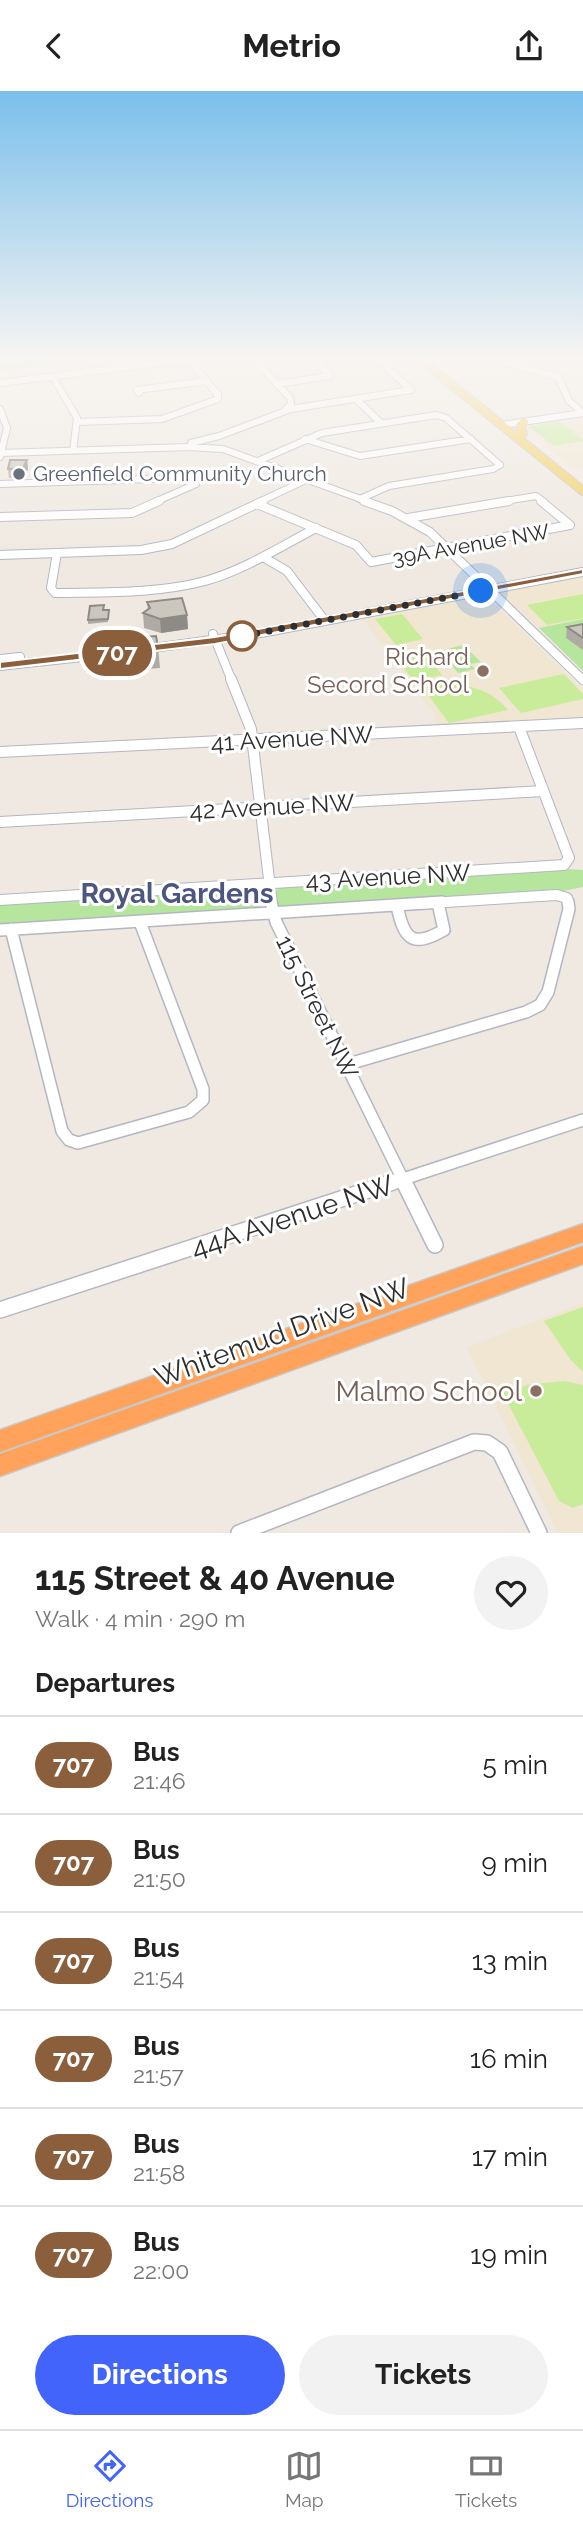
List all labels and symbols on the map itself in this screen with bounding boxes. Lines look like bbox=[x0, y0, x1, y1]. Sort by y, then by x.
place label: Greenfield Community Church bbox=[33, 461, 327, 486]
marker: Greenfield Community Church bbox=[11, 466, 27, 482]
street label: 39A Avenue NW bbox=[390, 518, 551, 571]
your location bbox=[463, 573, 498, 608]
unlabelled marker bbox=[227, 621, 257, 651]
line badge: 707 bbox=[77, 630, 157, 676]
place label: Richard Secord School bbox=[307, 642, 469, 699]
marker: Richard Secord School bbox=[475, 663, 491, 679]
street label: 41 Avenue NW bbox=[210, 720, 374, 757]
street label: 42 Avenue NW bbox=[189, 788, 355, 825]
street label: 43 Avenue NW bbox=[305, 858, 471, 895]
district label: Royal Gardens bbox=[80, 877, 274, 910]
street label: 115 Street NW bbox=[270, 930, 365, 1083]
street label: 44A Avenue NW bbox=[187, 1168, 398, 1265]
street label: Whitemud Drive NW bbox=[150, 1271, 414, 1394]
place label: Malmo School bbox=[336, 1375, 522, 1408]
marker: Malmo School bbox=[528, 1383, 544, 1399]

